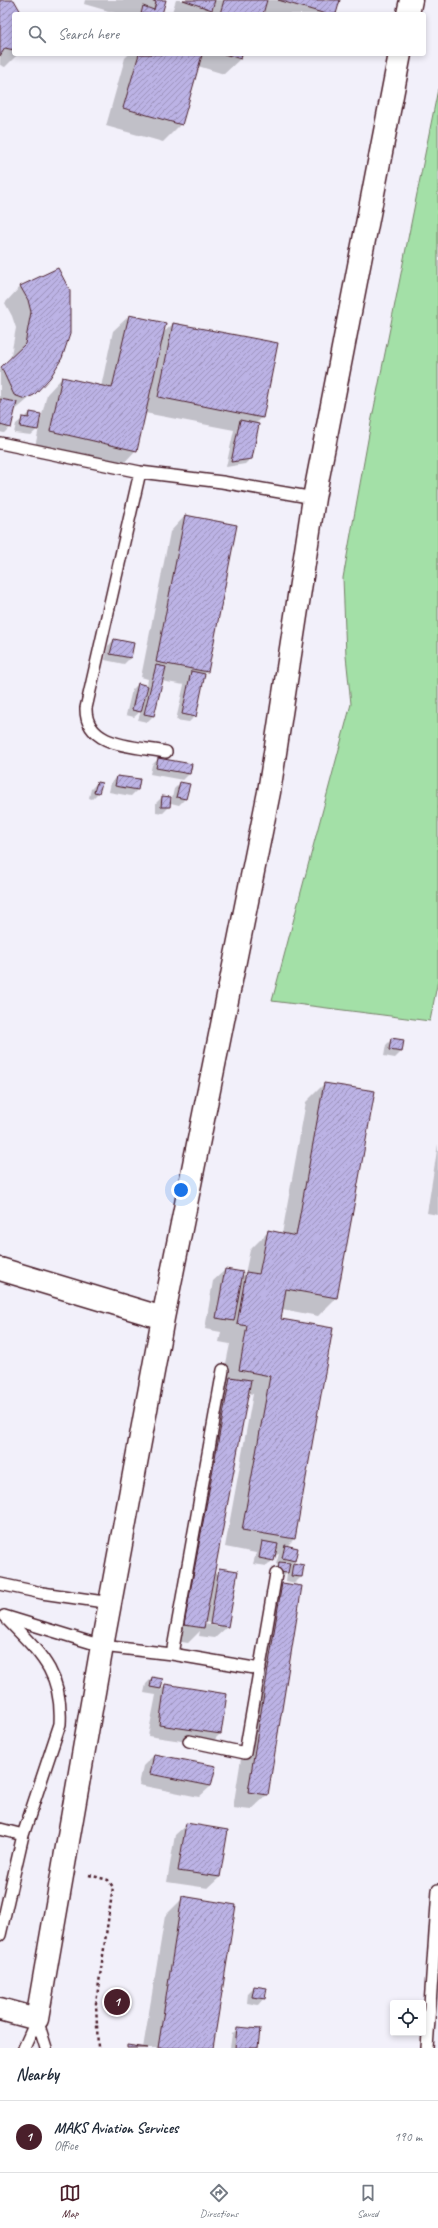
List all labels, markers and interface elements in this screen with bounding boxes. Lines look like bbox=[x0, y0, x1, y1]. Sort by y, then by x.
search box bbox=[12, 12, 426, 56]
icon: search bbox=[26, 23, 48, 45]
text: Search here bbox=[58, 25, 119, 44]
your location bbox=[171, 1180, 191, 1200]
pin: 1 bbox=[104, 1987, 130, 2017]
map controls bbox=[390, 2000, 426, 2036]
button: locate bbox=[390, 2000, 426, 2036]
text: Nearby bbox=[16, 2064, 59, 2085]
text: MAKS Aviation Services bbox=[54, 2119, 178, 2138]
text: 1 bbox=[26, 2129, 32, 2145]
text: 190 m bbox=[394, 2129, 422, 2145]
text: Office bbox=[54, 2138, 78, 2154]
tab: Map bbox=[59, 2182, 81, 2220]
tab: Directions bbox=[200, 2182, 238, 2220]
tab: Saved bbox=[357, 2182, 379, 2220]

